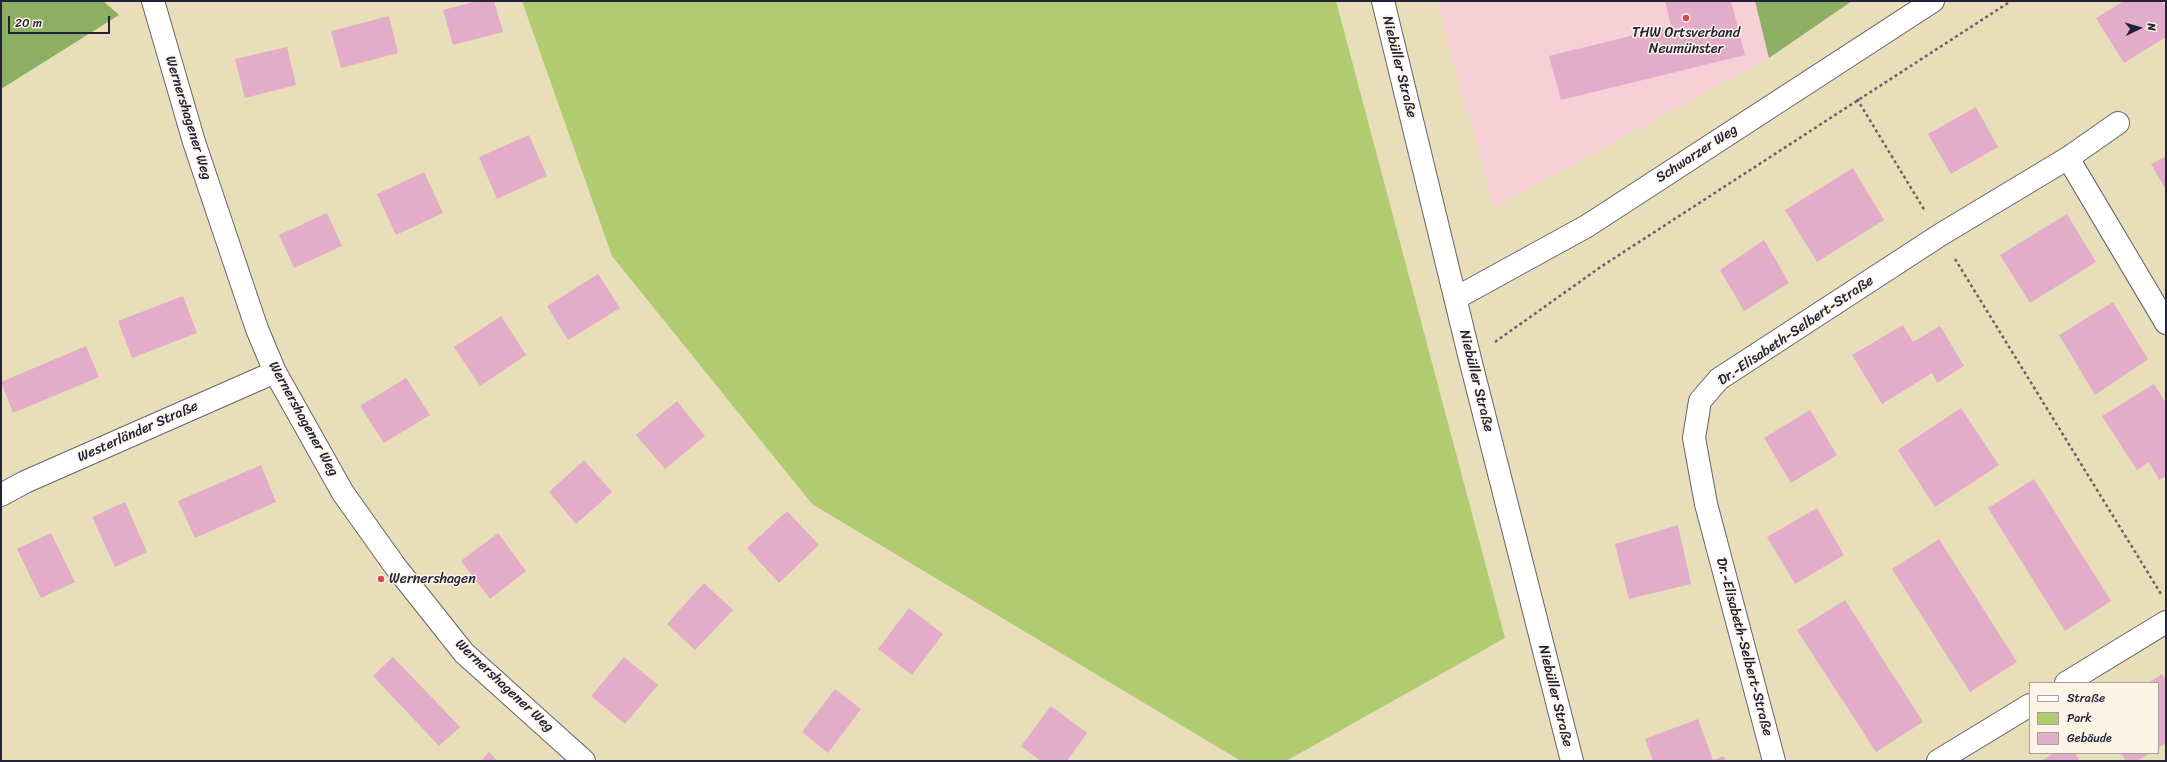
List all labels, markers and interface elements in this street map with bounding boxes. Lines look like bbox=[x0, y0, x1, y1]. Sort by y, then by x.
scale bar bbox=[10, 8, 112, 34]
north arrow bbox=[2119, 8, 2159, 48]
text: 20 m bbox=[15, 12, 42, 34]
marker: THW Ortsverband Neumünster bbox=[1681, 13, 1691, 23]
street label: Niebüller Straße bbox=[1378, 14, 1420, 120]
text: N bbox=[2142, 22, 2161, 32]
place label: THW Ortsverband Neumünster bbox=[1632, 25, 1740, 58]
street label: Wernershagener Weg bbox=[161, 54, 215, 182]
street label: Schwarzer Weg bbox=[1653, 121, 1741, 187]
street label: Dr.-Elisabeth-Selbert-Straße bbox=[1715, 273, 1877, 389]
street label: Niebüller Straße bbox=[1455, 328, 1497, 434]
street label: Wernershagener Weg bbox=[265, 359, 341, 479]
street label: Westerländer Straße bbox=[75, 398, 201, 466]
street label: Dr.-Elisabeth-Selbert-Straße bbox=[1712, 556, 1776, 738]
place label: Wernershagen bbox=[389, 571, 476, 587]
marker: Wernershagen bbox=[376, 574, 386, 584]
street label: Wernershagener Weg bbox=[451, 636, 557, 736]
street label: Niebüller Straße bbox=[1534, 643, 1576, 749]
legend bbox=[2029, 682, 2159, 754]
text: Straße bbox=[2067, 687, 2105, 709]
text: Park bbox=[2067, 707, 2092, 729]
text: Gebäude bbox=[2067, 727, 2112, 749]

